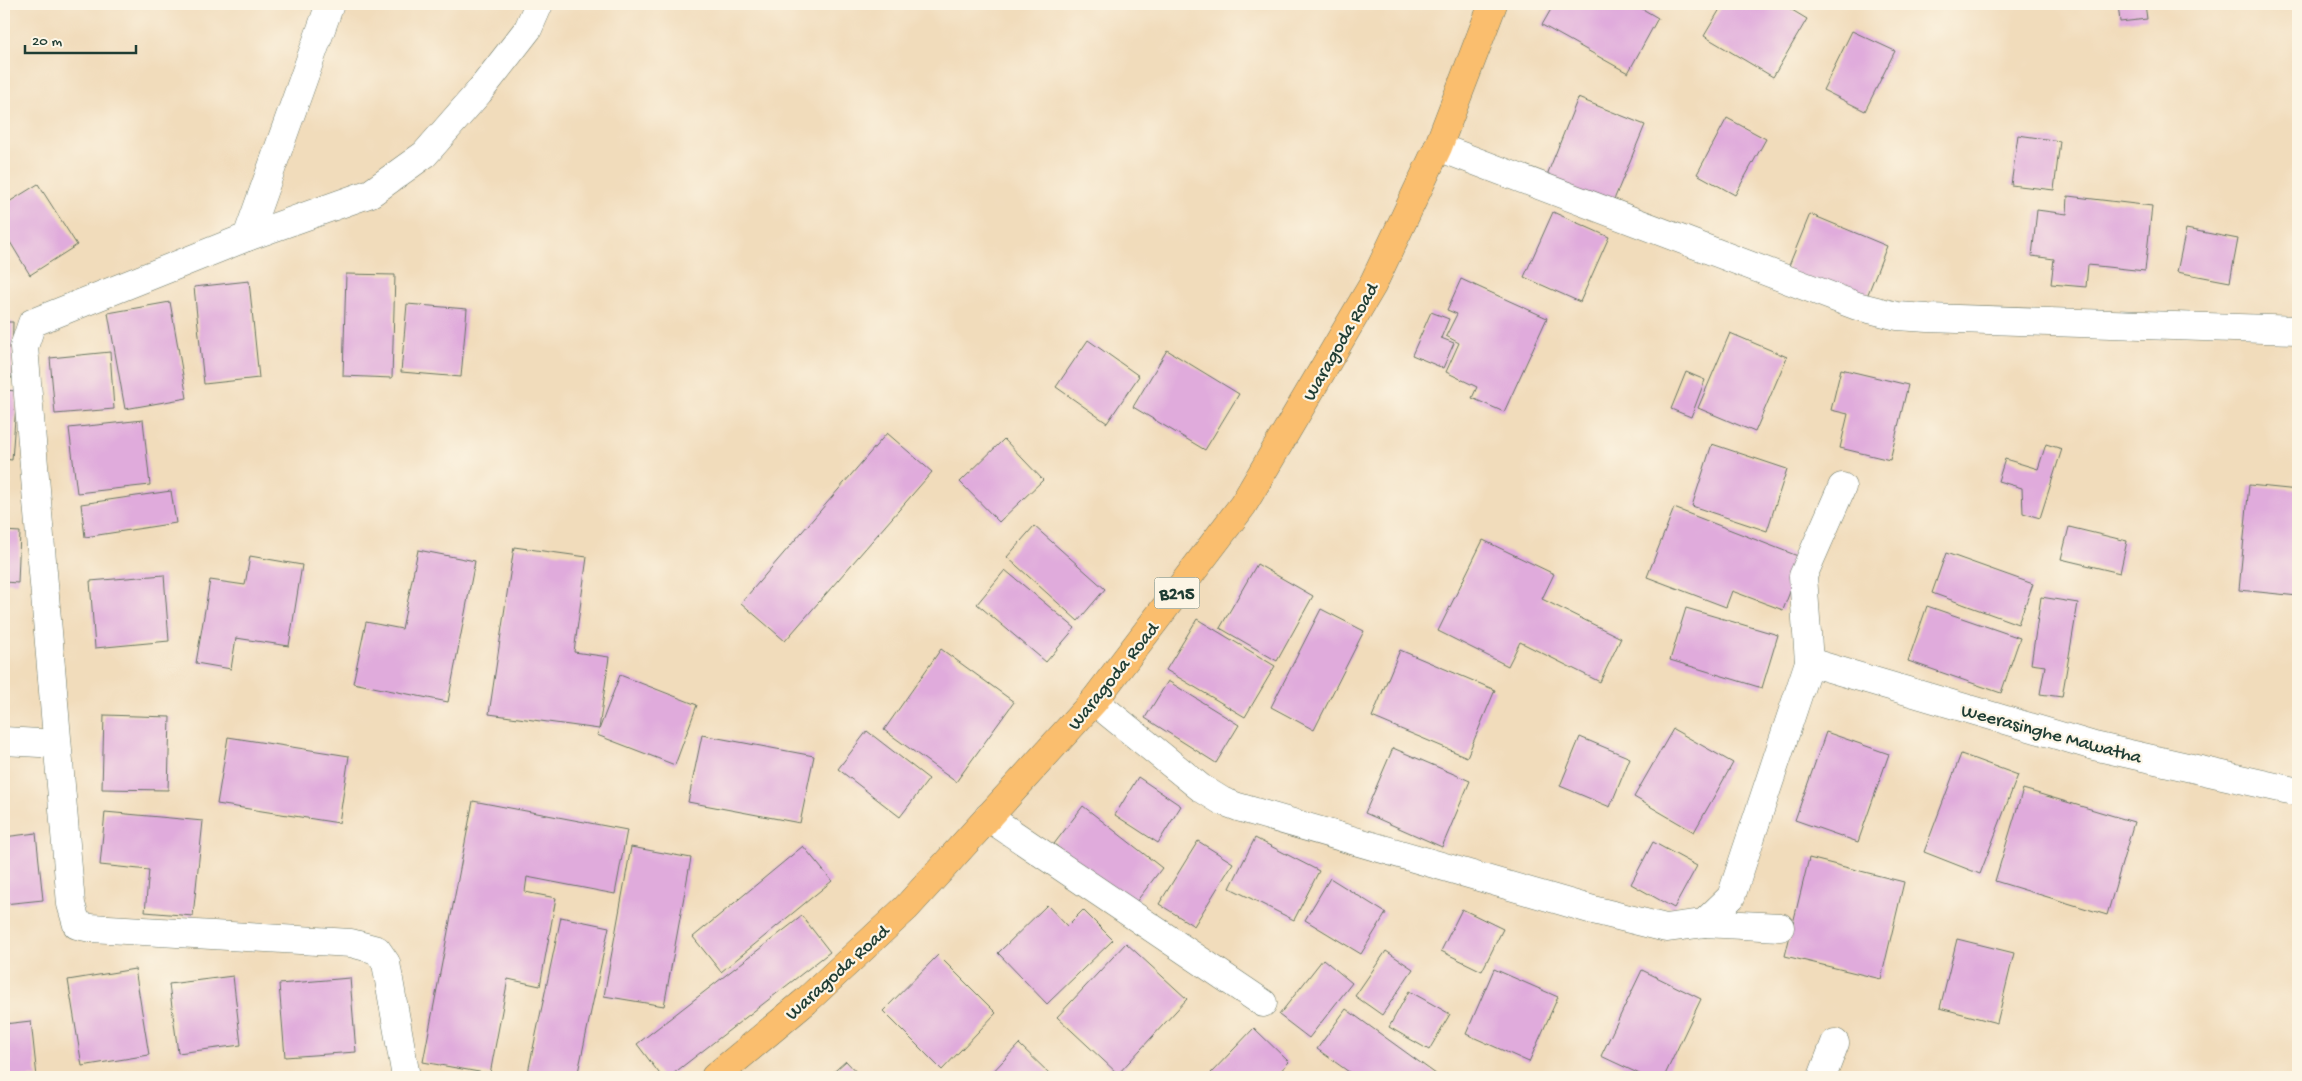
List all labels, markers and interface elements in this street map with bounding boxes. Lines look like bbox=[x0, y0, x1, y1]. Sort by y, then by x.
scale bar bbox=[25, 22, 136, 54]
text: 20 m bbox=[32, 33, 62, 51]
street label: Waragoda Road bbox=[1299, 278, 1386, 406]
road number: B215 bbox=[1154, 578, 1200, 608]
street label: Waragoda Road bbox=[1064, 617, 1166, 736]
street label: Weerasinghe Mawatha bbox=[1958, 700, 2145, 771]
street label: Waragoda Road bbox=[781, 920, 897, 1026]

